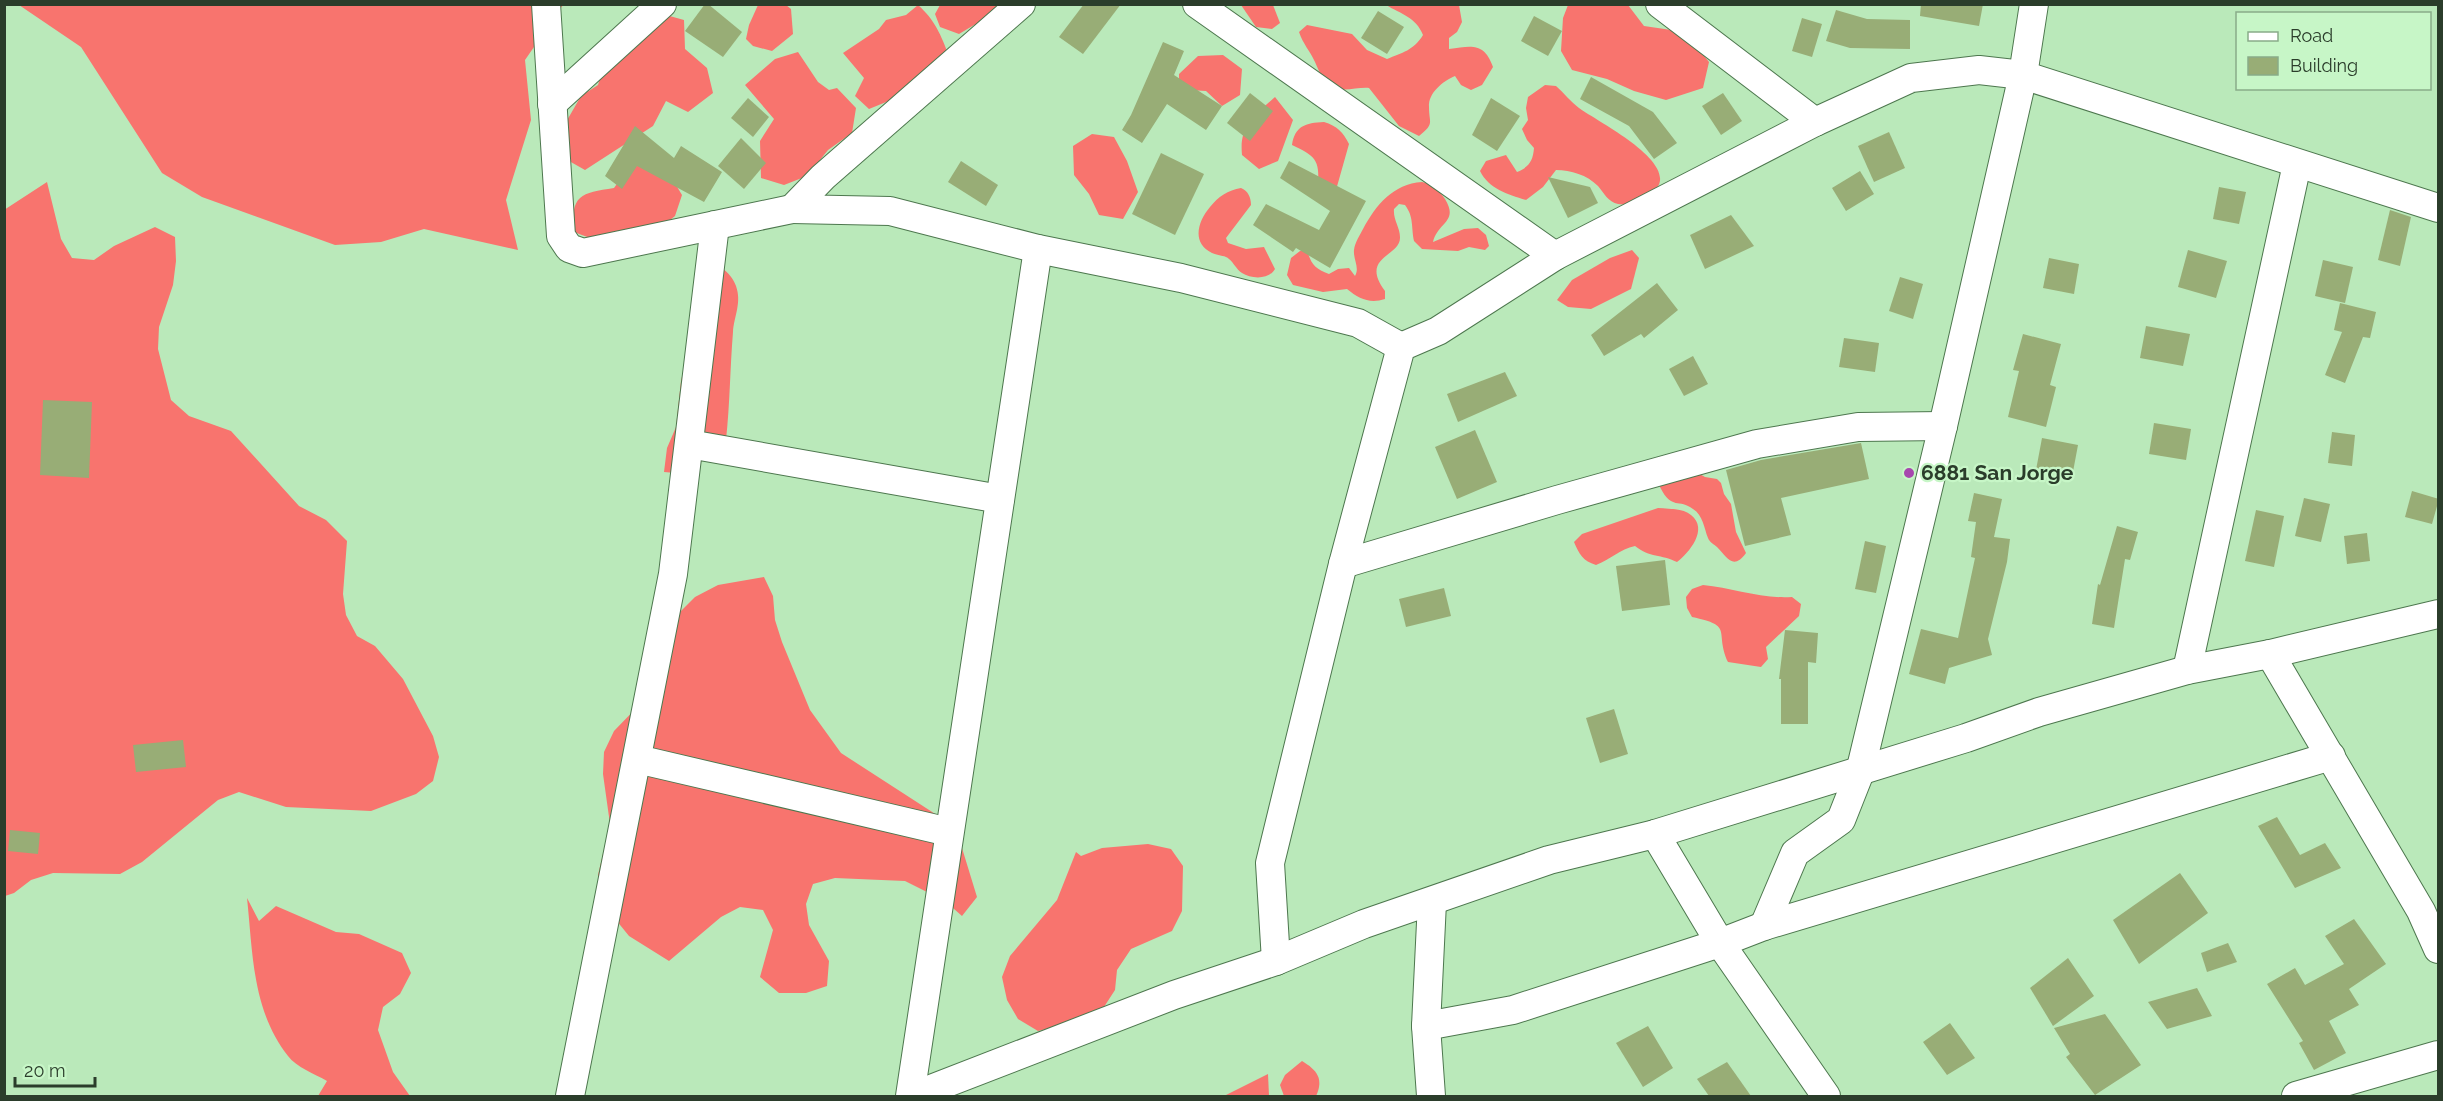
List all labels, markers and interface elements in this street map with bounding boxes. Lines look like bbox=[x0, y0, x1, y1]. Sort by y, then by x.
legend bbox=[2236, 12, 2431, 90]
text: Road bbox=[2290, 25, 2333, 46]
text: Building bbox=[2290, 55, 2358, 76]
place label: 6881 San Jorge bbox=[1921, 460, 2074, 485]
marker: 6881 San Jorge bbox=[1902, 466, 1916, 480]
scale bar bbox=[15, 1050, 94, 1088]
text: 20 m bbox=[24, 1060, 66, 1081]

